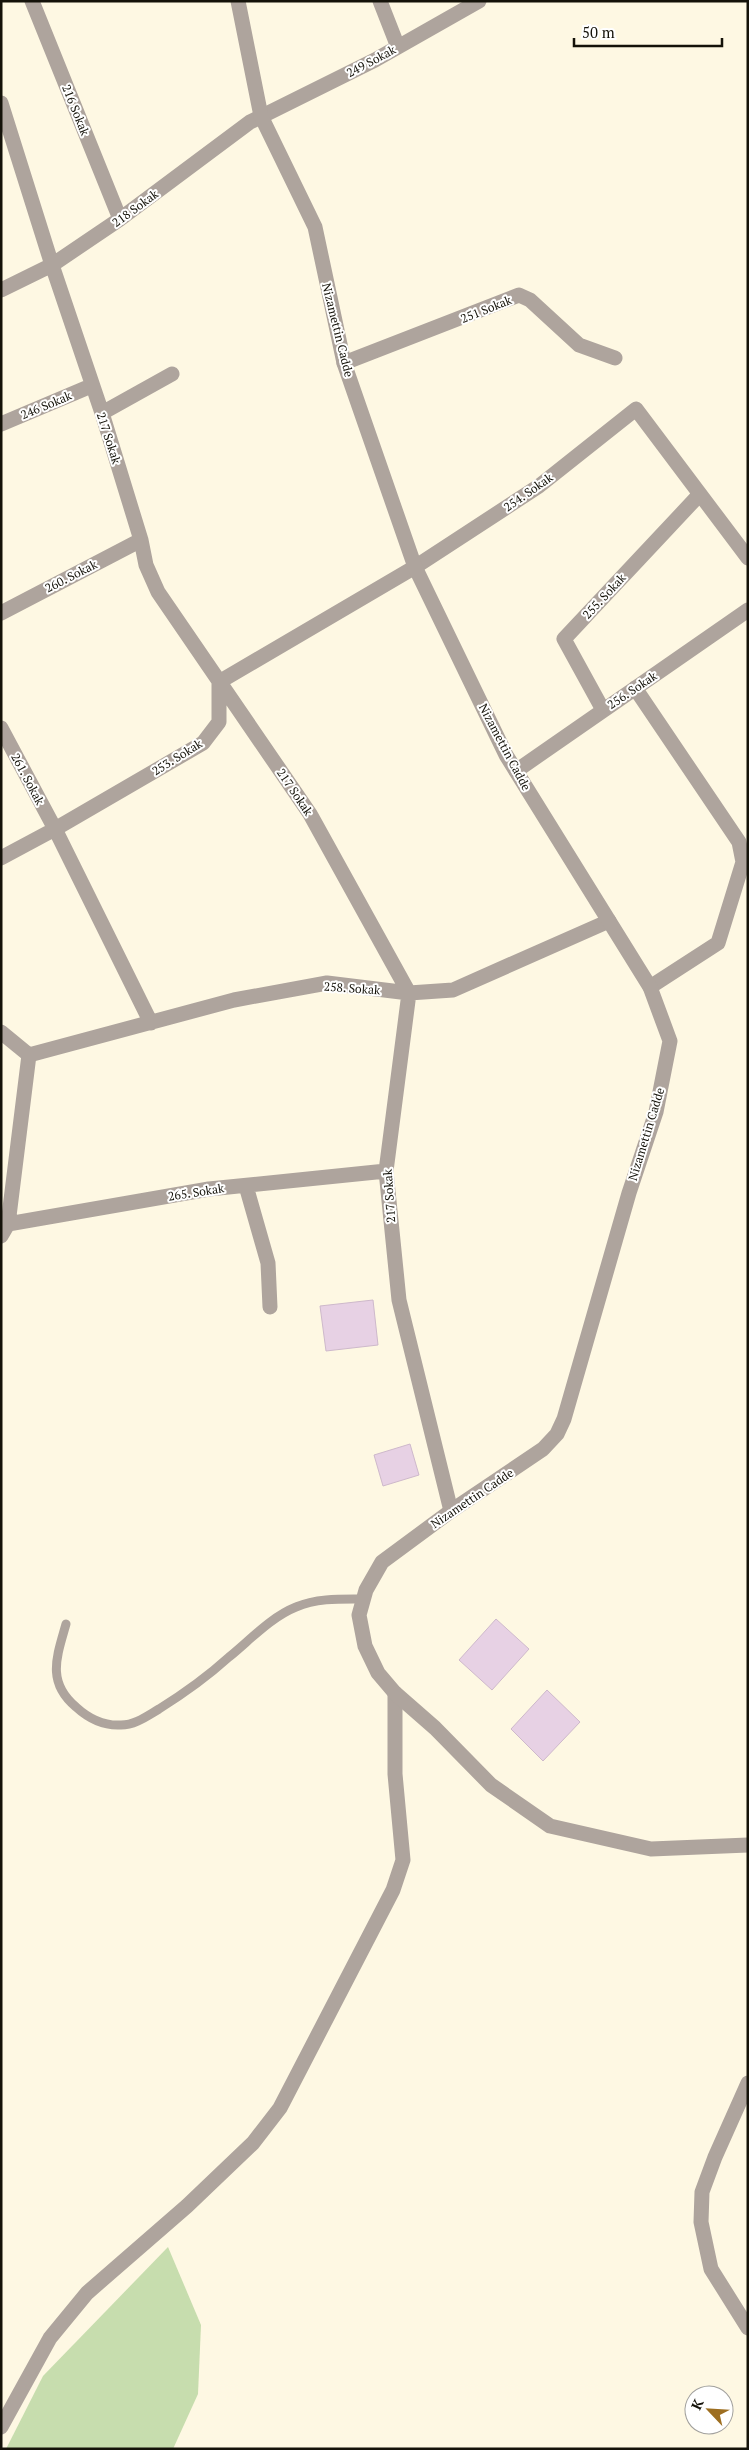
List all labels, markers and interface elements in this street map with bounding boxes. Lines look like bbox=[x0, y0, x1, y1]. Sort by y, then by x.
scale bar bbox=[574, 15, 722, 47]
text: 50 m bbox=[582, 22, 615, 42]
street label: 249 Sokak bbox=[344, 41, 399, 80]
street label: 216 Sokak bbox=[59, 82, 93, 138]
street label: 218 Sokak bbox=[109, 186, 162, 230]
street label: Nizamettin Cadde bbox=[319, 281, 357, 379]
street label: 251 Sokak bbox=[458, 292, 514, 326]
street label: 246 Sokak bbox=[18, 387, 74, 422]
street label: 217 Sokak bbox=[94, 410, 125, 467]
street label: 254. Sokak bbox=[501, 469, 556, 514]
street label: 260. Sokak bbox=[42, 556, 100, 596]
street label: 255. Sokak bbox=[579, 570, 629, 622]
street label: 256. Sokak bbox=[604, 668, 660, 712]
street label: Nizamettin Cadde bbox=[476, 701, 534, 793]
street label: 253. Sokak bbox=[149, 735, 206, 778]
street label: 261. Sokak bbox=[8, 751, 48, 808]
street label: 217 Sokak bbox=[274, 766, 317, 819]
street label: 258. Sokak bbox=[323, 979, 381, 998]
street label: Nizamettin Cadde bbox=[625, 1086, 667, 1182]
street label: 217 Sokak bbox=[380, 1168, 398, 1223]
street label: 265. Sokak bbox=[167, 1180, 226, 1204]
street label: Nizamettin Cadde bbox=[428, 1465, 516, 1531]
north arrow bbox=[684, 2385, 734, 2435]
text: K bbox=[686, 2396, 707, 2413]

